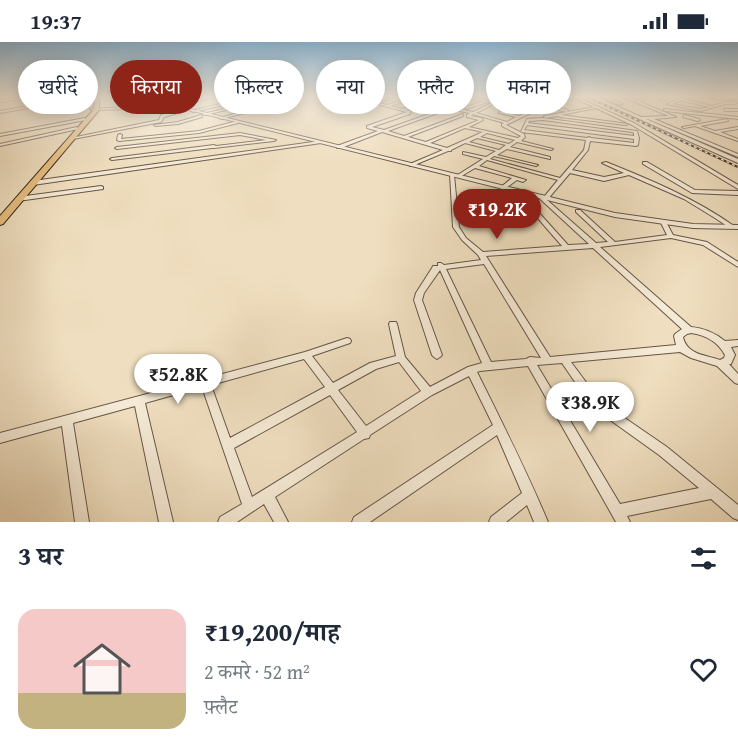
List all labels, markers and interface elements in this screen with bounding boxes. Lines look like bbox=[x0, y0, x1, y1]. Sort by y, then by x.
text: 19:37 bbox=[30, 5, 82, 37]
chip: खरीदें bbox=[18, 60, 98, 114]
chip: किराया bbox=[110, 60, 202, 114]
chip: फ़िल्टर bbox=[214, 60, 304, 114]
chip: नया bbox=[316, 60, 385, 114]
chip: फ़्लैट bbox=[397, 60, 474, 114]
chip: मकान bbox=[486, 60, 571, 114]
pin: ₹19.2K bbox=[448, 189, 546, 240]
text: ₹19.2K bbox=[467, 194, 527, 223]
pin: ₹52.8K bbox=[129, 354, 227, 405]
text: ₹52.8K bbox=[148, 359, 208, 388]
pin: ₹38.9K bbox=[541, 382, 639, 433]
text: ₹38.9K bbox=[560, 387, 620, 416]
text: 3 घर bbox=[18, 536, 63, 575]
icon: filters bbox=[687, 542, 720, 575]
text: ₹19,200/माह bbox=[204, 612, 340, 651]
icon: home bbox=[66, 633, 138, 705]
icon: heart bbox=[687, 653, 720, 686]
text: 2 कमरे · 52 m² bbox=[204, 657, 310, 686]
text: फ़्लैट bbox=[204, 692, 237, 721]

